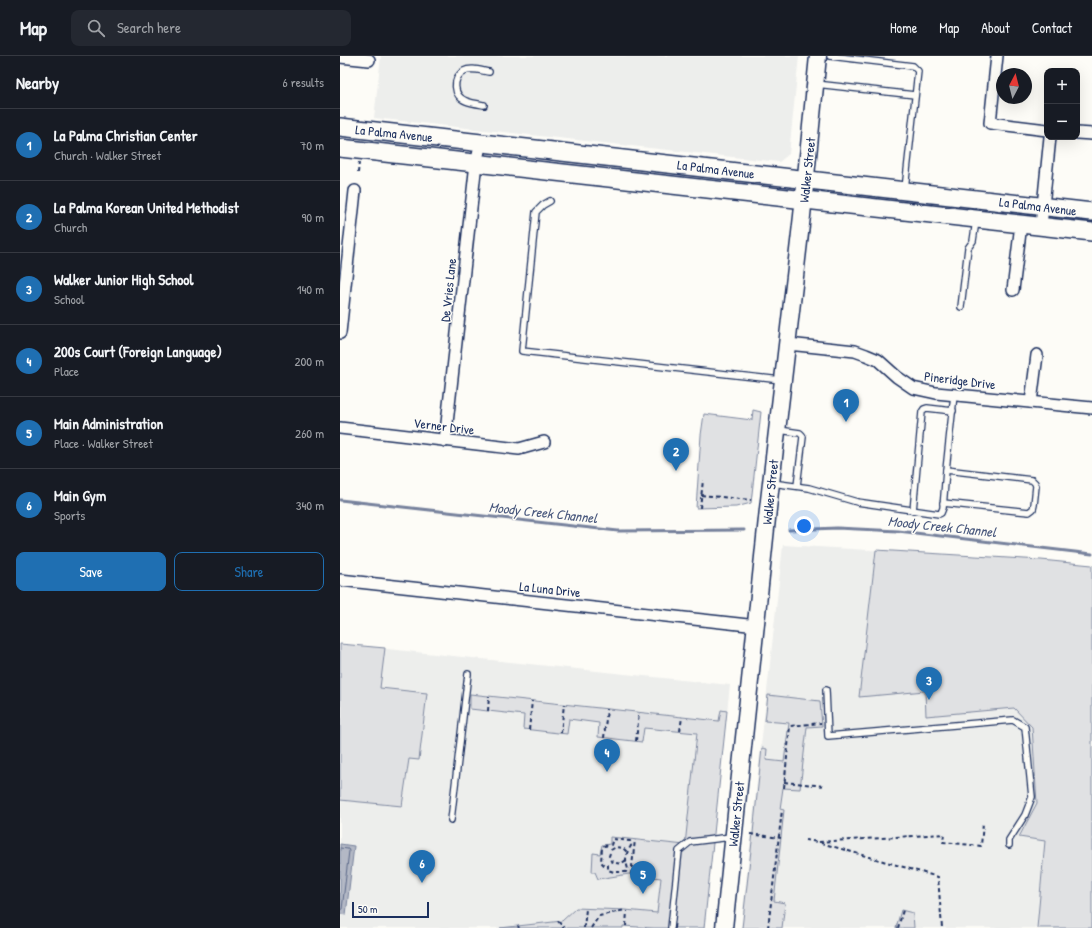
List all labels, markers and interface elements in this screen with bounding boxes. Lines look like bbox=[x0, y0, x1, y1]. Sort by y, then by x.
search box bbox=[71, 10, 351, 46]
text: Map bbox=[20, 15, 47, 41]
icon: search bbox=[85, 17, 107, 39]
text: Search here bbox=[117, 17, 181, 38]
text: Home bbox=[890, 18, 917, 37]
text: Map bbox=[939, 18, 959, 37]
text: About bbox=[981, 18, 1010, 37]
text: Contact bbox=[1032, 18, 1072, 37]
north arrow bbox=[996, 68, 1032, 104]
map controls bbox=[1044, 68, 1080, 140]
button: + bbox=[1044, 68, 1080, 104]
text: Nearby bbox=[16, 71, 59, 94]
text: 6 results bbox=[283, 73, 324, 91]
button: − bbox=[1044, 104, 1080, 140]
street label: La Palma Avenue bbox=[354, 120, 434, 146]
text: La Palma Christian Center bbox=[54, 125, 197, 146]
text: 1 bbox=[27, 136, 31, 154]
text: 70 m bbox=[300, 136, 324, 154]
street label: Walker Street bbox=[795, 136, 819, 203]
text: Church · Walker Street bbox=[54, 146, 161, 164]
street label: La Palma Avenue bbox=[676, 155, 756, 183]
street label: La Palma Avenue bbox=[998, 192, 1078, 220]
text: La Palma Korean United Methodist bbox=[54, 197, 239, 218]
text: 2 bbox=[26, 208, 32, 226]
text: 90 m bbox=[302, 208, 324, 226]
text: Church bbox=[54, 218, 87, 236]
street label: De Vries Lane bbox=[436, 257, 460, 323]
text: Walker Junior High School bbox=[54, 269, 193, 290]
text: 3 bbox=[26, 280, 32, 298]
text: 140 m bbox=[297, 280, 324, 298]
text: School bbox=[54, 290, 84, 308]
text: 200s Court (Foreign Language) bbox=[54, 341, 222, 362]
text: 4 bbox=[27, 352, 31, 370]
text: 200 m bbox=[294, 352, 324, 370]
text: Place bbox=[54, 362, 79, 380]
street label: Pineridge Drive bbox=[923, 367, 997, 393]
pin: 1 bbox=[833, 389, 859, 422]
text: Main Administration bbox=[54, 413, 163, 434]
street label: Verner Drive bbox=[413, 413, 475, 439]
text: 5 bbox=[26, 424, 32, 442]
text: 260 m bbox=[295, 424, 324, 442]
text: Place · Walker Street bbox=[54, 434, 153, 452]
pin: 2 bbox=[663, 438, 689, 471]
street label: Walker Street bbox=[758, 458, 782, 525]
text: Main Gym bbox=[54, 485, 106, 506]
text: 6 bbox=[26, 496, 32, 514]
text: 340 m bbox=[296, 496, 324, 514]
water label: Moody Creek Channel bbox=[488, 497, 599, 528]
text: Sports bbox=[54, 506, 85, 524]
water label: Moody Creek Channel bbox=[887, 511, 998, 542]
your location bbox=[794, 516, 814, 536]
button: Save bbox=[16, 552, 166, 591]
button: Share bbox=[174, 552, 324, 591]
street label: La Luna Drive bbox=[519, 577, 581, 601]
pin: 3 bbox=[916, 667, 942, 700]
pin: 4 bbox=[594, 739, 620, 772]
street label: Walker Street bbox=[724, 780, 748, 847]
pin: 6 bbox=[409, 850, 435, 883]
pin: 5 bbox=[630, 861, 656, 894]
scale bar bbox=[352, 900, 429, 919]
text: 50 m bbox=[358, 902, 378, 916]

